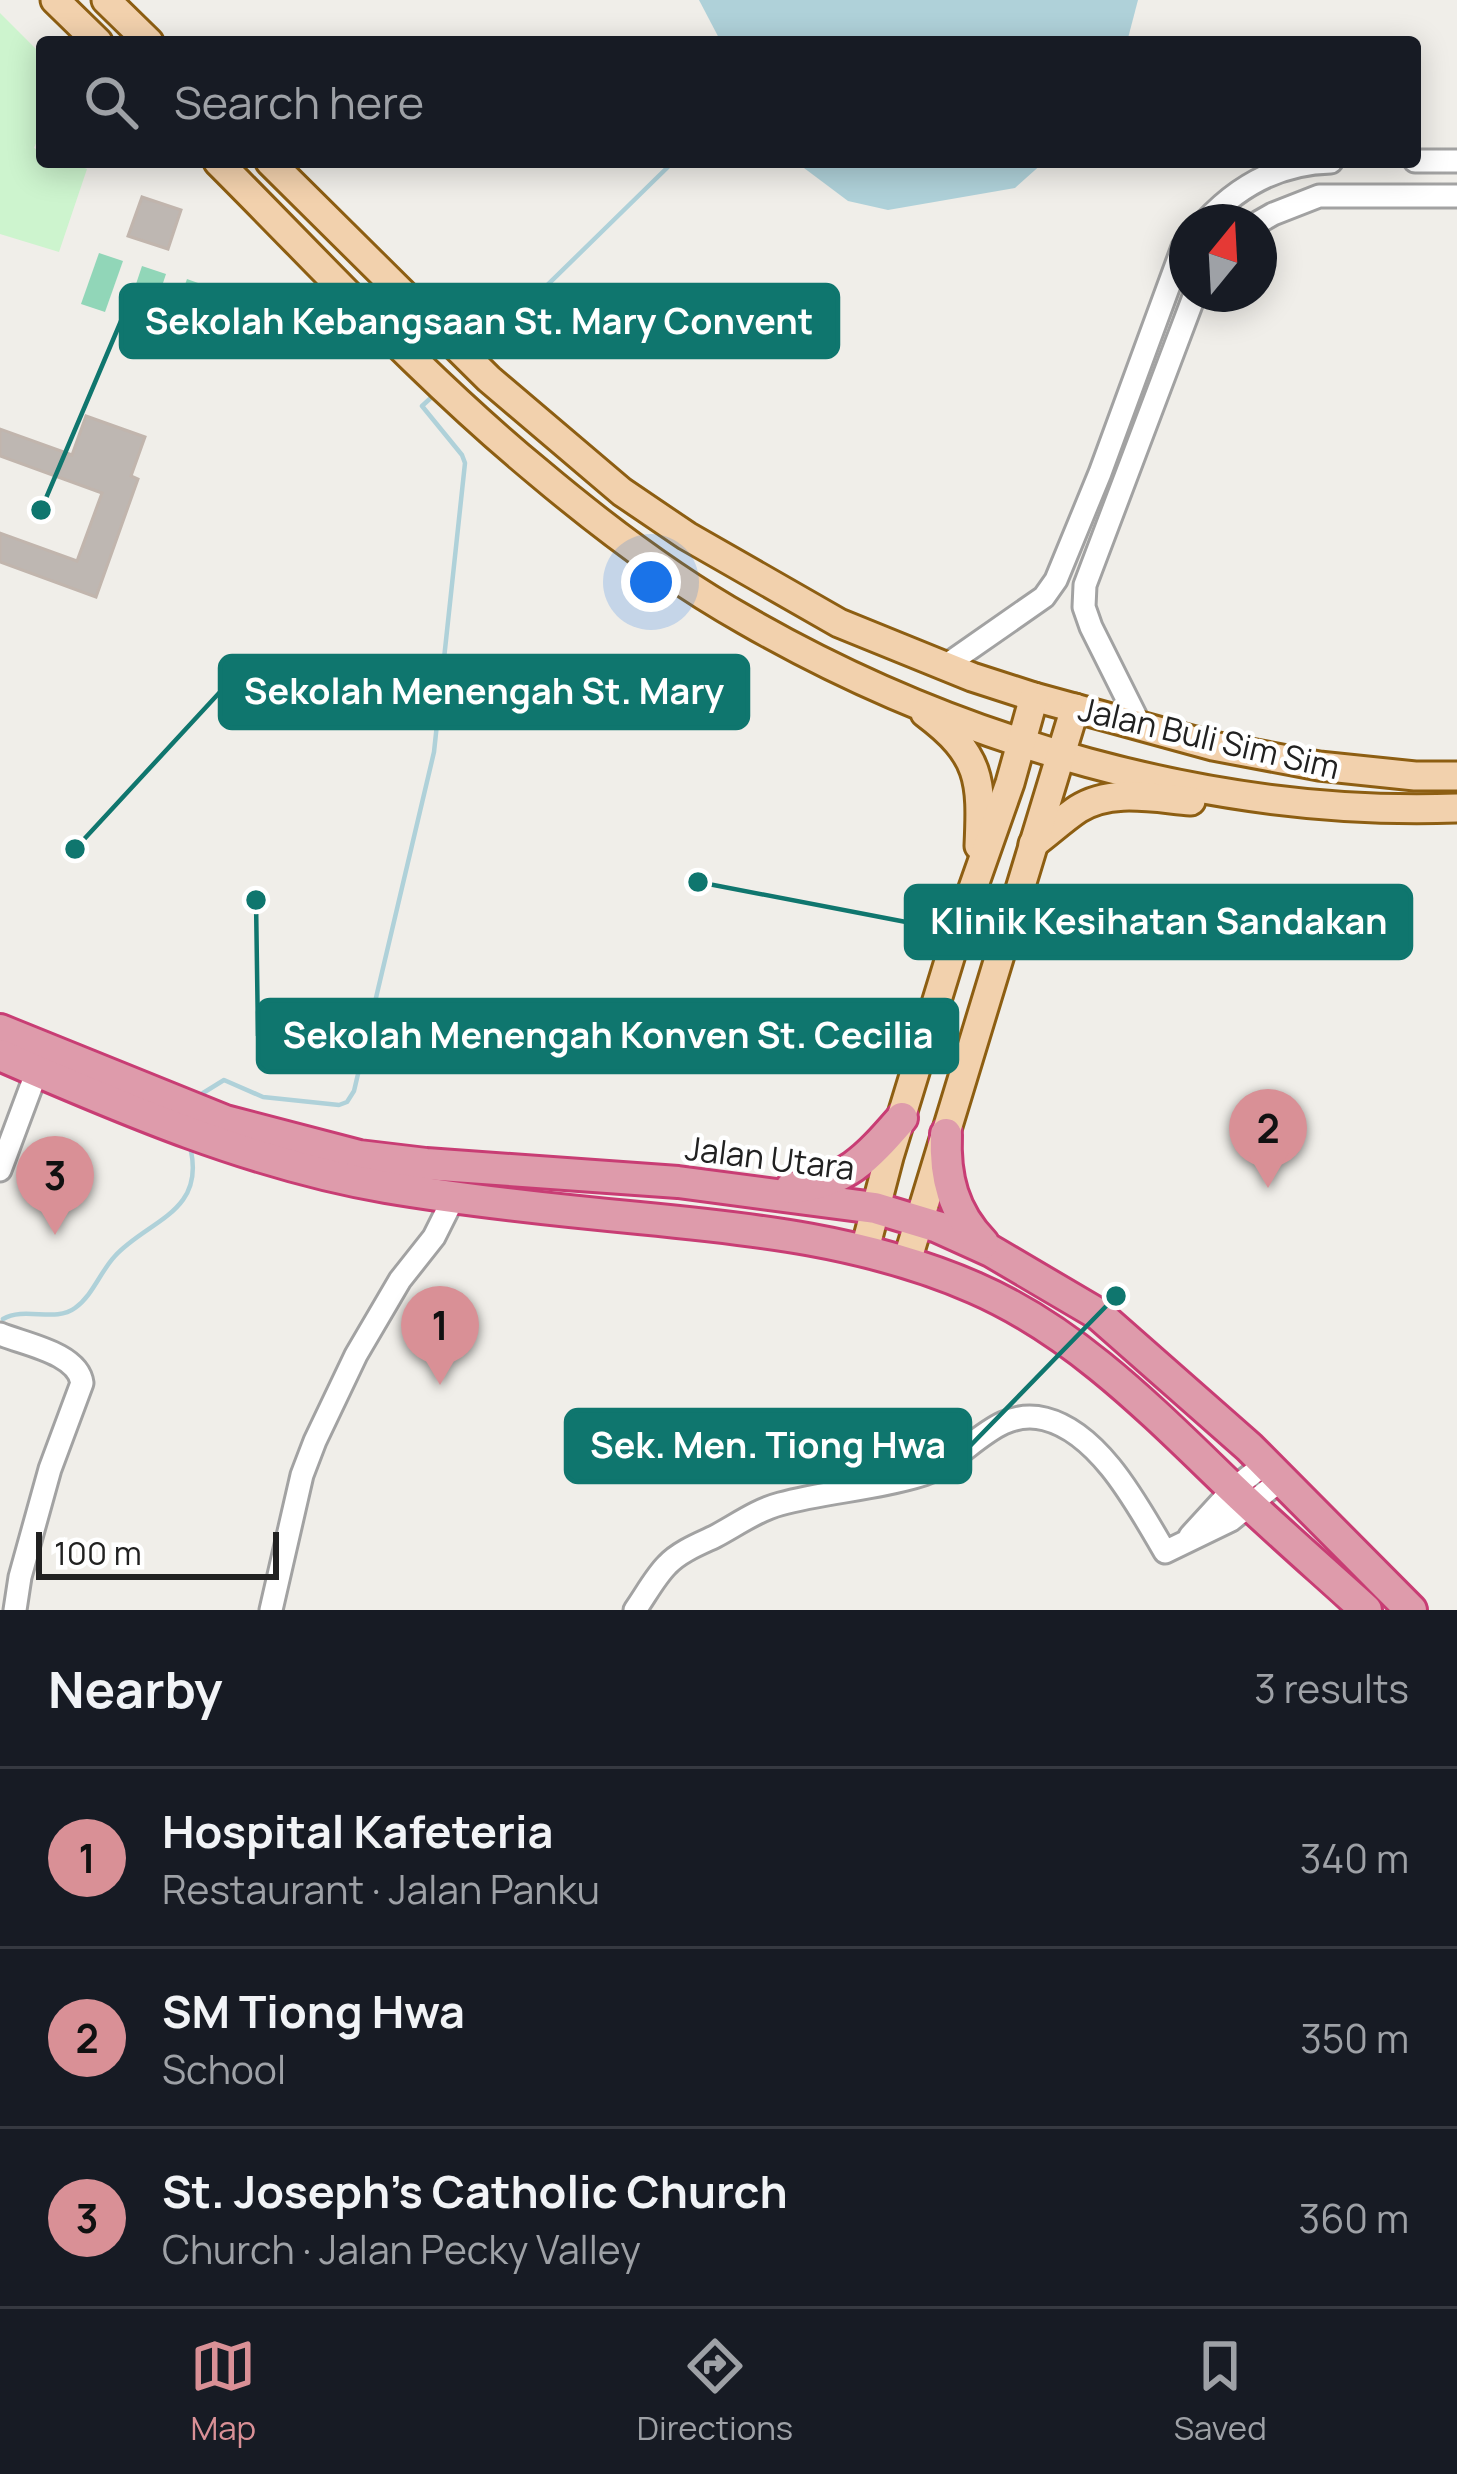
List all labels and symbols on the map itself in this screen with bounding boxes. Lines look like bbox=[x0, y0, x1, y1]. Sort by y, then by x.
north arrow bbox=[1169, 204, 1277, 312]
callout: Sekolah Kebangsaan St. Mary Convent bbox=[121, 285, 838, 357]
text: Sekolah Kebangsaan St. Mary Convent bbox=[145, 296, 813, 345]
your location bbox=[621, 552, 681, 612]
callout: Sekolah Menengah St. Mary bbox=[220, 656, 748, 728]
text: Sekolah Menengah St. Mary bbox=[244, 666, 724, 715]
street label: Jalan Buli Sim Sim bbox=[1074, 686, 1344, 789]
callout: Klinik Kesihatan Sandakan bbox=[906, 886, 1411, 958]
text: Klinik Kesihatan Sandakan bbox=[930, 896, 1388, 945]
callout: Sekolah Menengah Konven St. Cecilia bbox=[258, 1000, 957, 1072]
text: Sekolah Menengah Konven St. Cecilia bbox=[282, 1010, 934, 1059]
pin: 2 bbox=[1229, 1089, 1307, 1188]
street label: Jalan Utara bbox=[683, 1125, 857, 1190]
pin: 3 bbox=[16, 1136, 94, 1235]
pin: 1 bbox=[401, 1286, 479, 1385]
callout: Sek. Men. Tiong Hwa bbox=[566, 1410, 970, 1482]
text: Sek. Men. Tiong Hwa bbox=[590, 1420, 946, 1469]
scale bar bbox=[36, 1526, 279, 1579]

